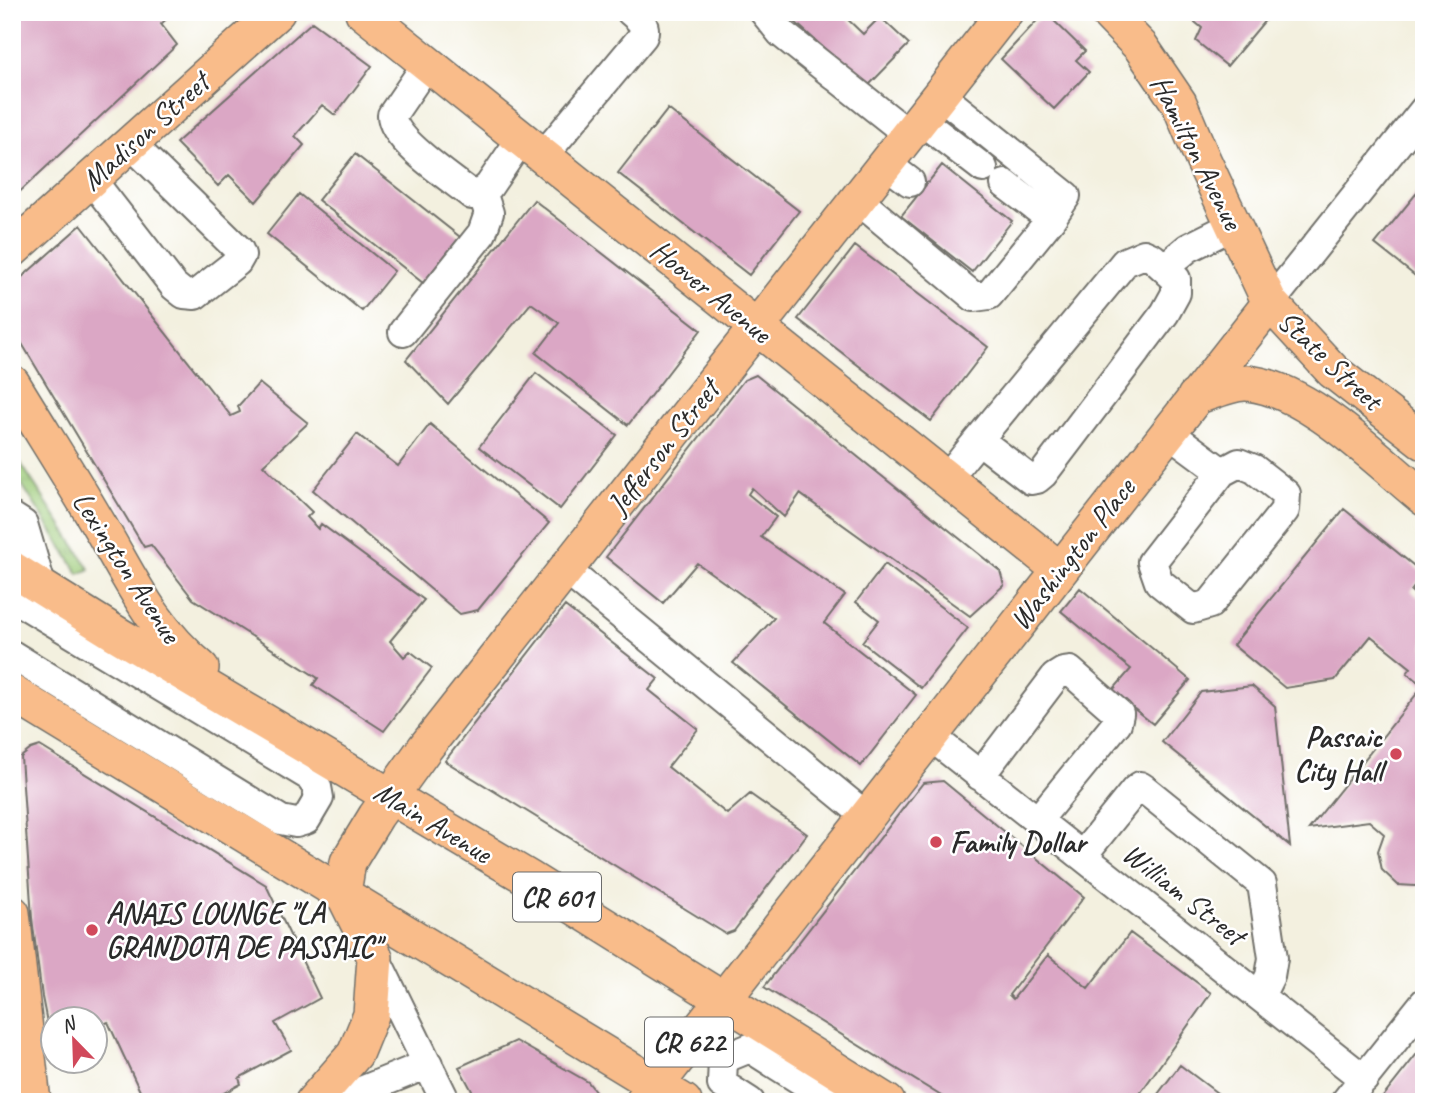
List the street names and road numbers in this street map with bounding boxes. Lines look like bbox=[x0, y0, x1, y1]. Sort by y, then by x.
street label: Madison Street bbox=[73, 61, 220, 198]
street label: Hamilton Avenue bbox=[1142, 69, 1253, 237]
street label: Hoover Avenue bbox=[643, 231, 781, 353]
street label: State Street bbox=[1270, 302, 1393, 420]
street label: Jefferson Street bbox=[597, 369, 730, 524]
street label: Washington Place bbox=[1001, 469, 1144, 638]
street label: Lexington Avenue bbox=[64, 484, 191, 652]
street label: Main Avenue bbox=[367, 772, 501, 873]
street label: William Street bbox=[1115, 834, 1256, 956]
road number: CR 601 bbox=[513, 872, 601, 922]
road number: CR 622 bbox=[645, 1018, 733, 1066]

